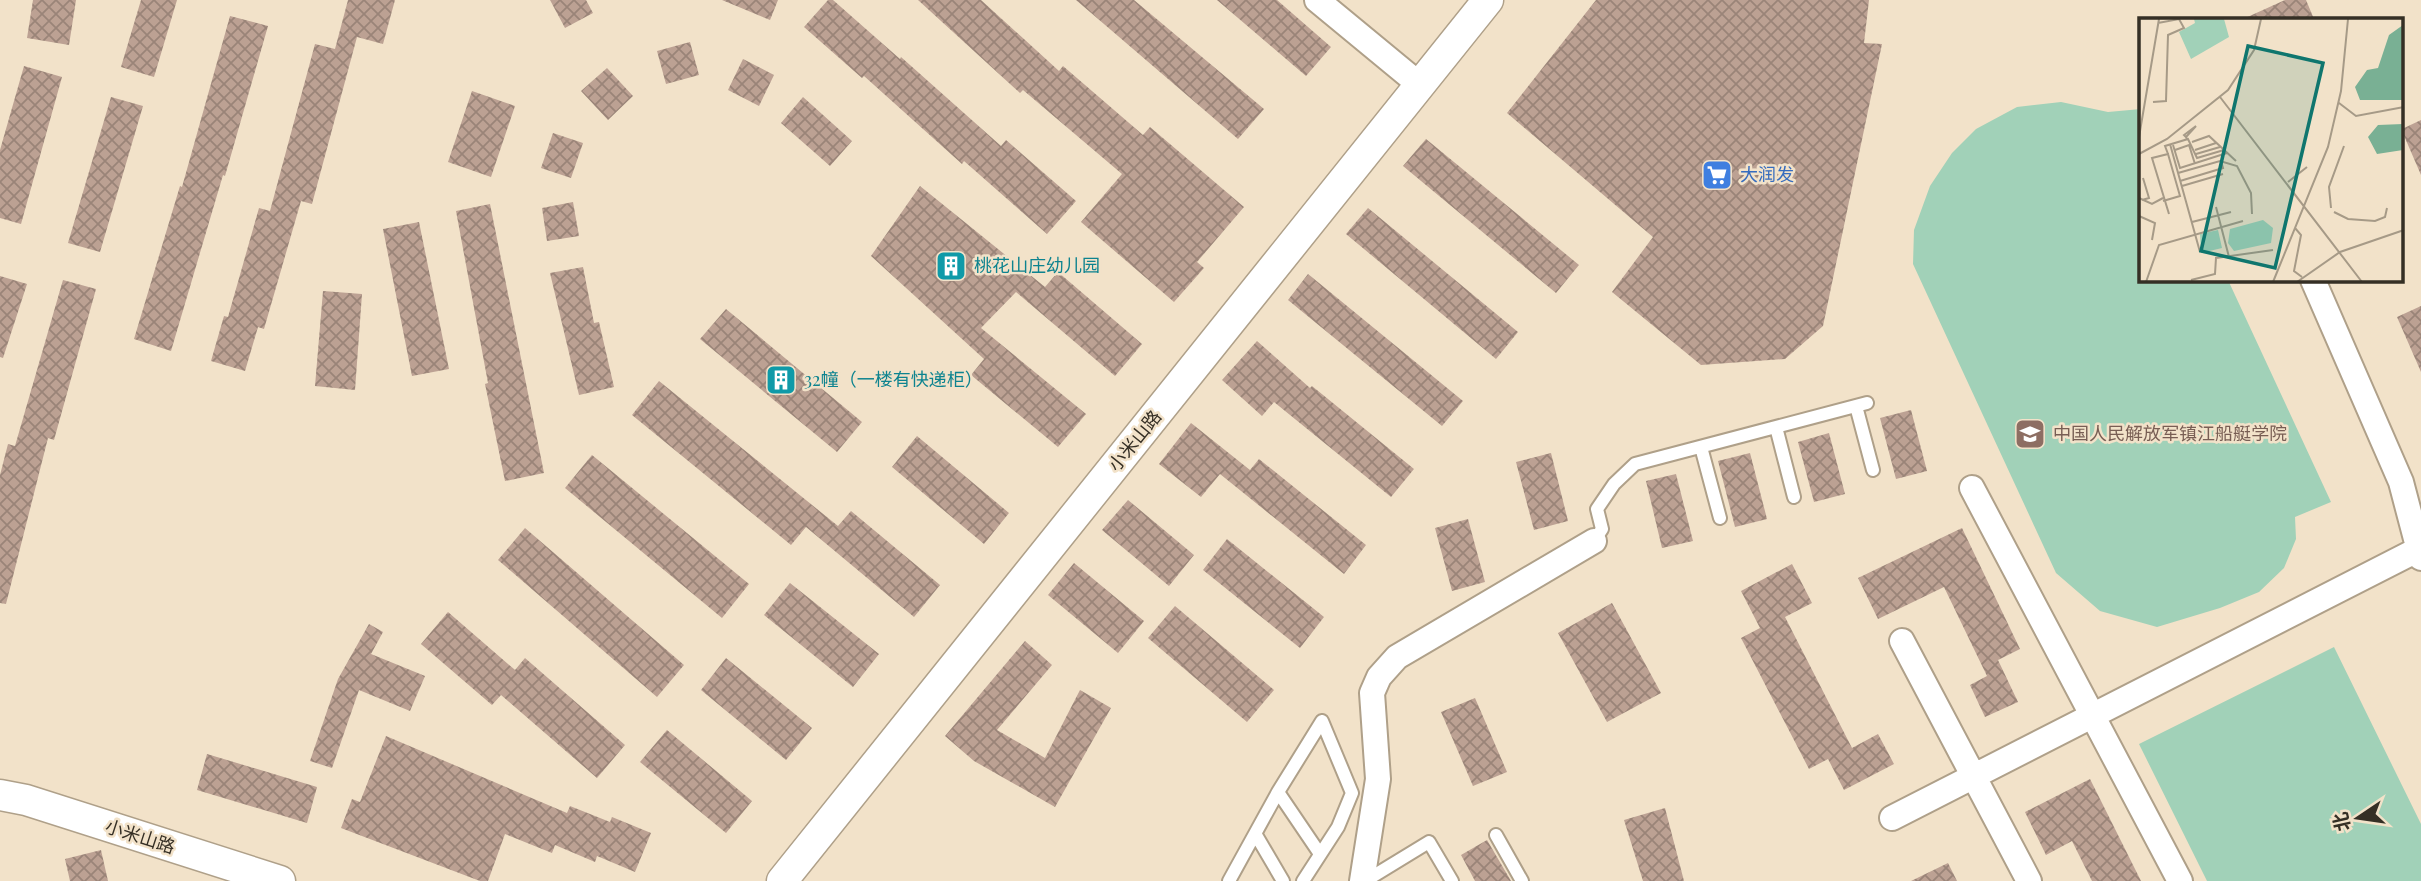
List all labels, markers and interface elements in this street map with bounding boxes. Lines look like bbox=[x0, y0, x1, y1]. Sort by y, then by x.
inset map bbox=[2139, 18, 2404, 282]
supermarket icon: 大润发 bbox=[1700, 158, 1734, 192]
place label: 大润发 bbox=[1740, 162, 1794, 186]
building icon: 桃花山庄幼儿园 bbox=[934, 249, 968, 283]
place label: 桃花山庄幼儿园 bbox=[974, 253, 1100, 277]
building icon: 32幢（一楼有快递柜） bbox=[764, 363, 798, 397]
place label: 32幢（一楼有快递柜） bbox=[804, 367, 983, 391]
street label: 小米山路 bbox=[1102, 405, 1166, 476]
school or university icon: 中国人民解放军镇江船艇学院 bbox=[2013, 417, 2047, 451]
place label: 中国人民解放军镇江船艇学院 bbox=[2053, 421, 2287, 445]
north arrow bbox=[2323, 783, 2393, 853]
text: 北 bbox=[2326, 810, 2355, 834]
street label: 小米山路 bbox=[102, 814, 178, 859]

